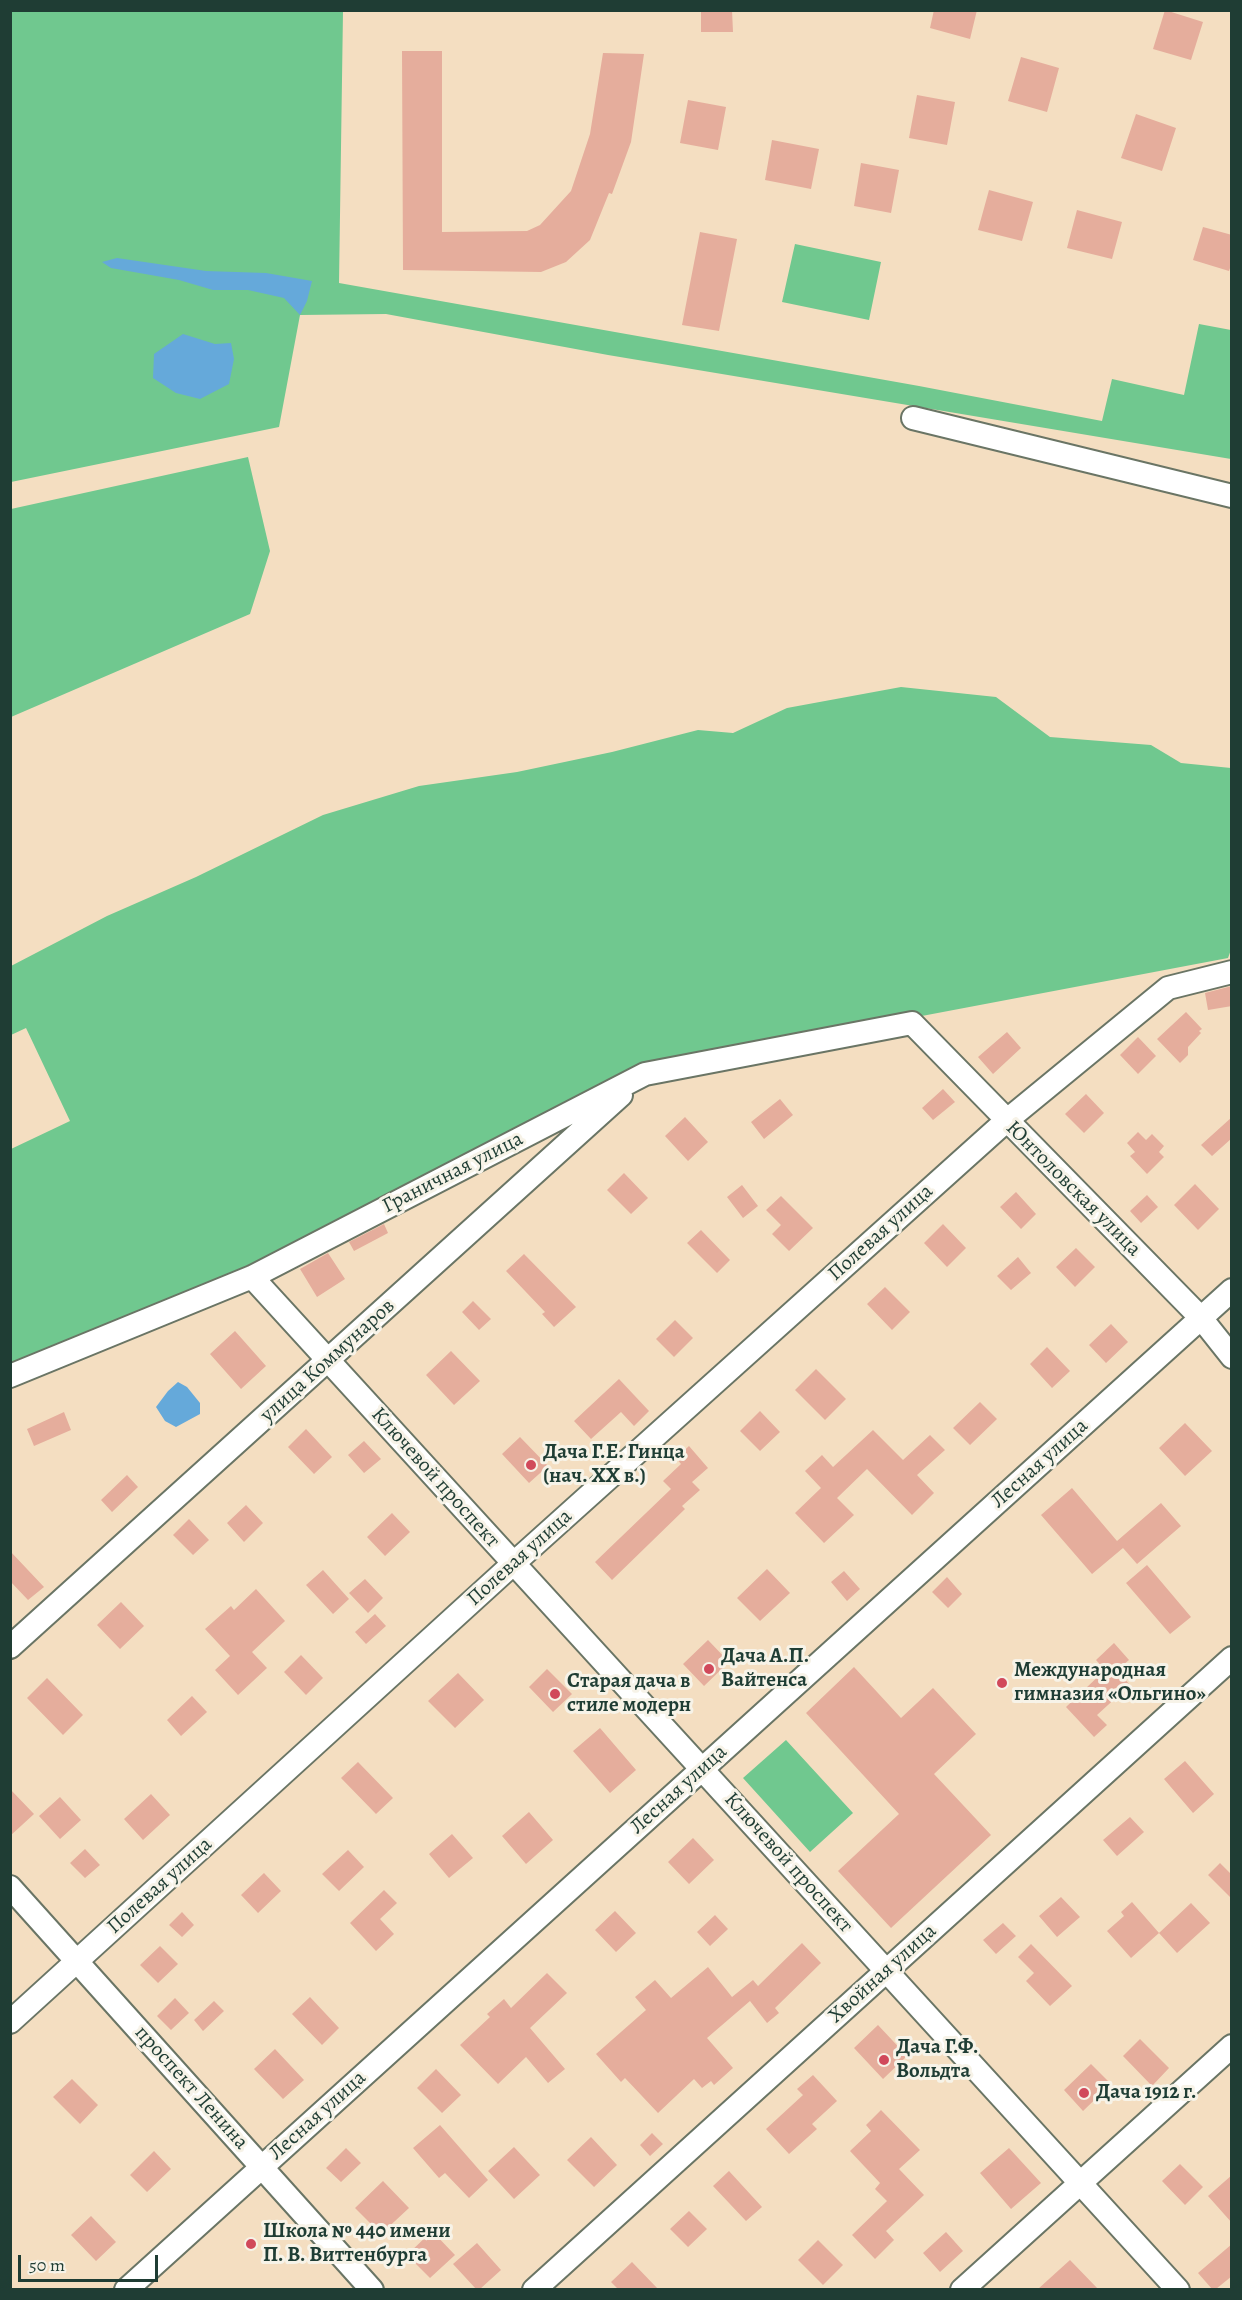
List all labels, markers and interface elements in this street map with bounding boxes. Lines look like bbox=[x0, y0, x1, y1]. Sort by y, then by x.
street label: Юнтоловская улица bbox=[1000, 1116, 1146, 1262]
street label: Граничная улица bbox=[378, 1127, 528, 1219]
street label: Полевая улица bbox=[823, 1179, 939, 1287]
street label: улица Коммунаров bbox=[256, 1294, 400, 1428]
street label: Ключевой проспект bbox=[365, 1403, 505, 1553]
street label: Лесная улица bbox=[986, 1414, 1094, 1514]
place label: Дача Г.Е. Гинца (нач. XX в.) bbox=[543, 1440, 685, 1490]
marker: Дача Г.Е. Гинца (нач. XX в.) bbox=[524, 1458, 538, 1472]
street label: Полевая улица bbox=[462, 1504, 578, 1612]
place label: Дача А.П. Вайтенса bbox=[721, 1644, 809, 1694]
place label: Международная гимназия «Ольгино» bbox=[1014, 1658, 1206, 1708]
marker: Дача А.П. Вайтенса bbox=[702, 1662, 716, 1676]
place label: Старая дача в стиле модерн bbox=[567, 1669, 691, 1719]
marker: Международная гимназия «Ольгино» bbox=[995, 1676, 1009, 1690]
marker: Старая дача в стиле модерн bbox=[548, 1687, 562, 1701]
street label: Лесная улица bbox=[625, 1740, 733, 1840]
street label: Ключевой проспект bbox=[718, 1788, 858, 1938]
street label: Полевая улица bbox=[102, 1832, 218, 1940]
street label: Хвойная улица bbox=[824, 1919, 942, 2029]
street label: проспект Ленина bbox=[129, 2021, 253, 2155]
place label: Дача Г.Ф. Вольдта bbox=[896, 2035, 978, 2085]
marker: Дача Г.Ф. Вольдта bbox=[877, 2053, 891, 2067]
street label: Лесная улица bbox=[264, 2066, 372, 2166]
place label: Дача 1912 г. bbox=[1096, 2080, 1196, 2106]
marker: Дача 1912 г. bbox=[1077, 2086, 1091, 2100]
place label: Школа № 440 имени П. В. Виттенбурга bbox=[263, 2219, 451, 2269]
marker: Школа № 440 имени П. В. Виттенбурга bbox=[244, 2237, 258, 2251]
scale bar bbox=[21, 2243, 160, 2281]
text: 50 m bbox=[29, 2253, 65, 2277]

